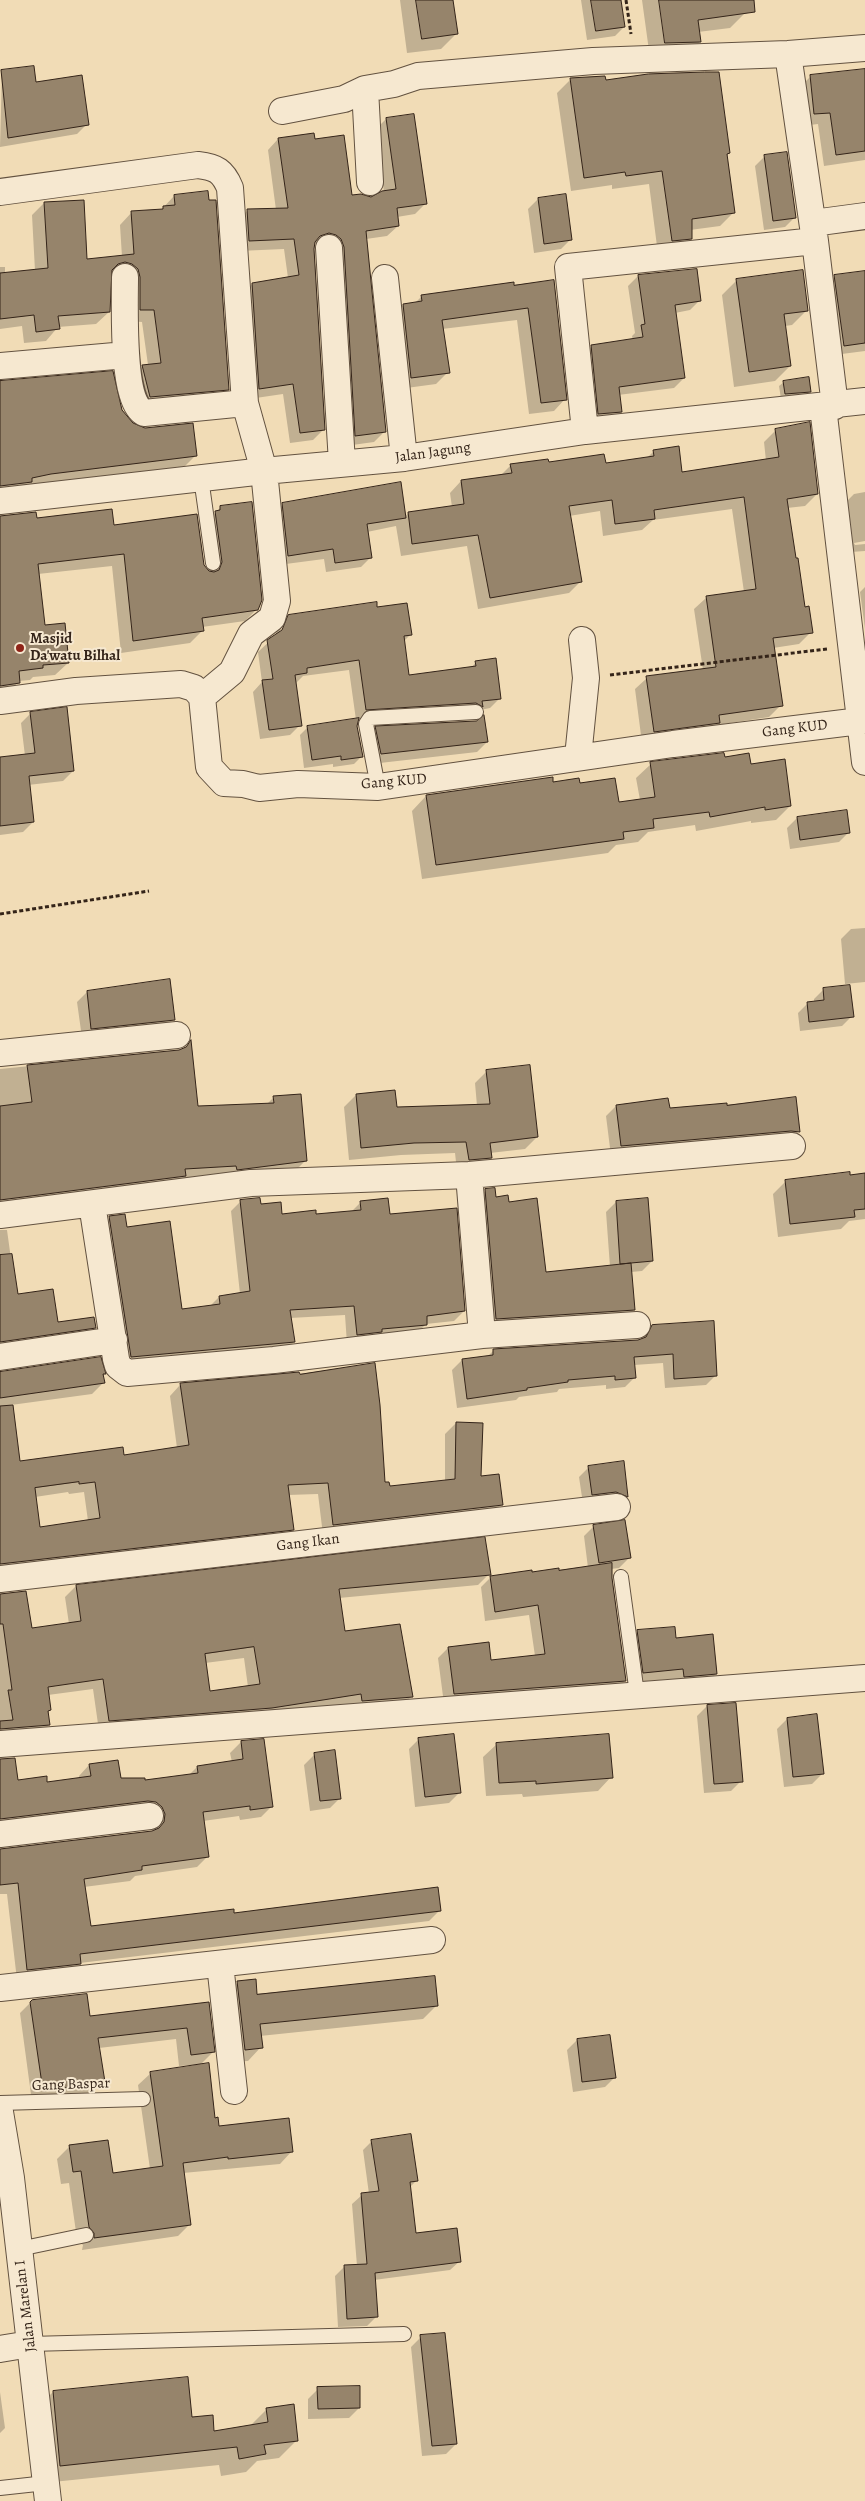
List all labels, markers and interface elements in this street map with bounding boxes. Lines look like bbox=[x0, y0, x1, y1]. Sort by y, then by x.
street label: Jalan Jagung bbox=[394, 439, 472, 467]
place label: Masjid Da'watu Bilhal bbox=[30, 630, 120, 665]
marker: Masjid Da'watu Bilhal bbox=[14, 642, 26, 654]
street label: Gang KUD bbox=[761, 716, 829, 742]
street label: Gang KUD bbox=[360, 770, 428, 794]
street label: Gang Ikan bbox=[275, 1530, 341, 1556]
street label: Gang Baspar bbox=[32, 2075, 110, 2095]
street label: Jalan Marelan I bbox=[11, 2259, 41, 2353]

